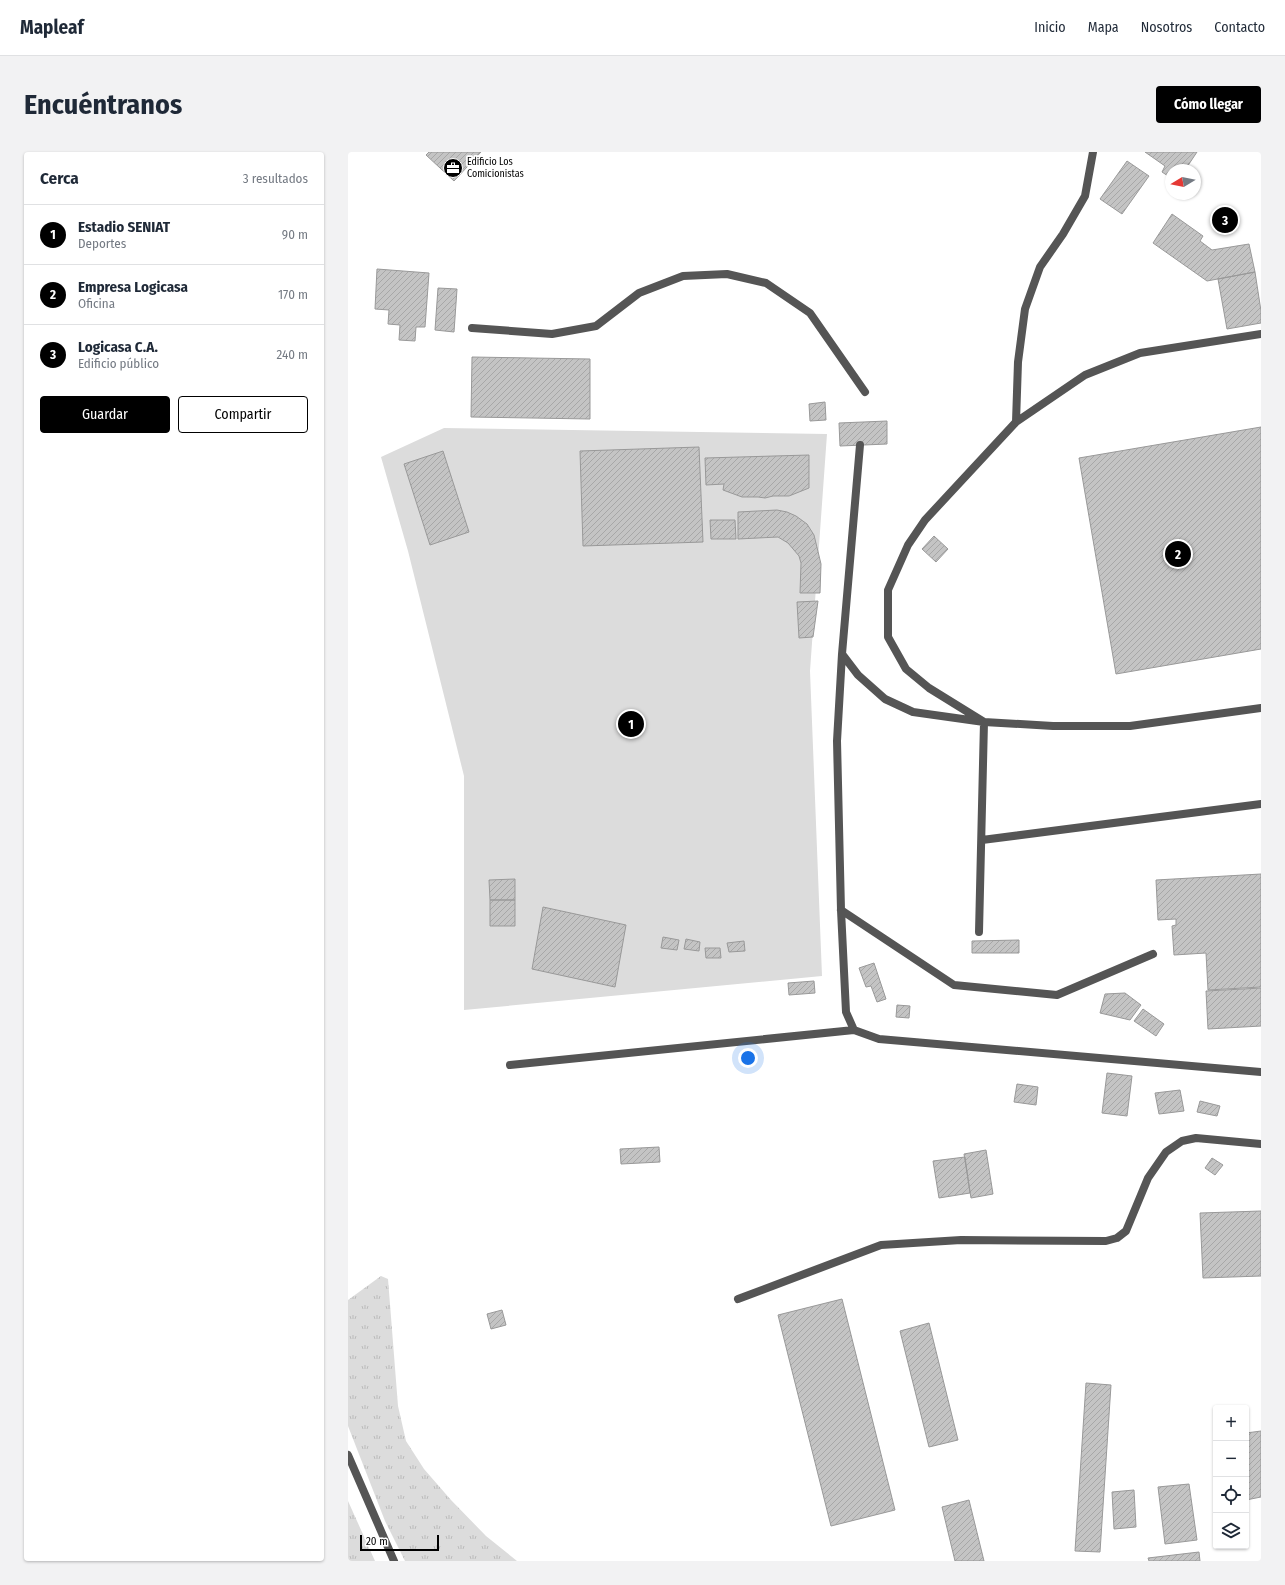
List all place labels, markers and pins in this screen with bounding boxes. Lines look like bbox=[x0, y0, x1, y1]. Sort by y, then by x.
place label: Edificio Los Comicionistas bbox=[467, 156, 524, 180]
office icon: Edificio Los Comicionistas bbox=[442, 157, 464, 179]
pin: 3 bbox=[1212, 205, 1238, 235]
pin: 2 bbox=[1165, 539, 1191, 569]
pin: 1 bbox=[618, 709, 644, 739]

